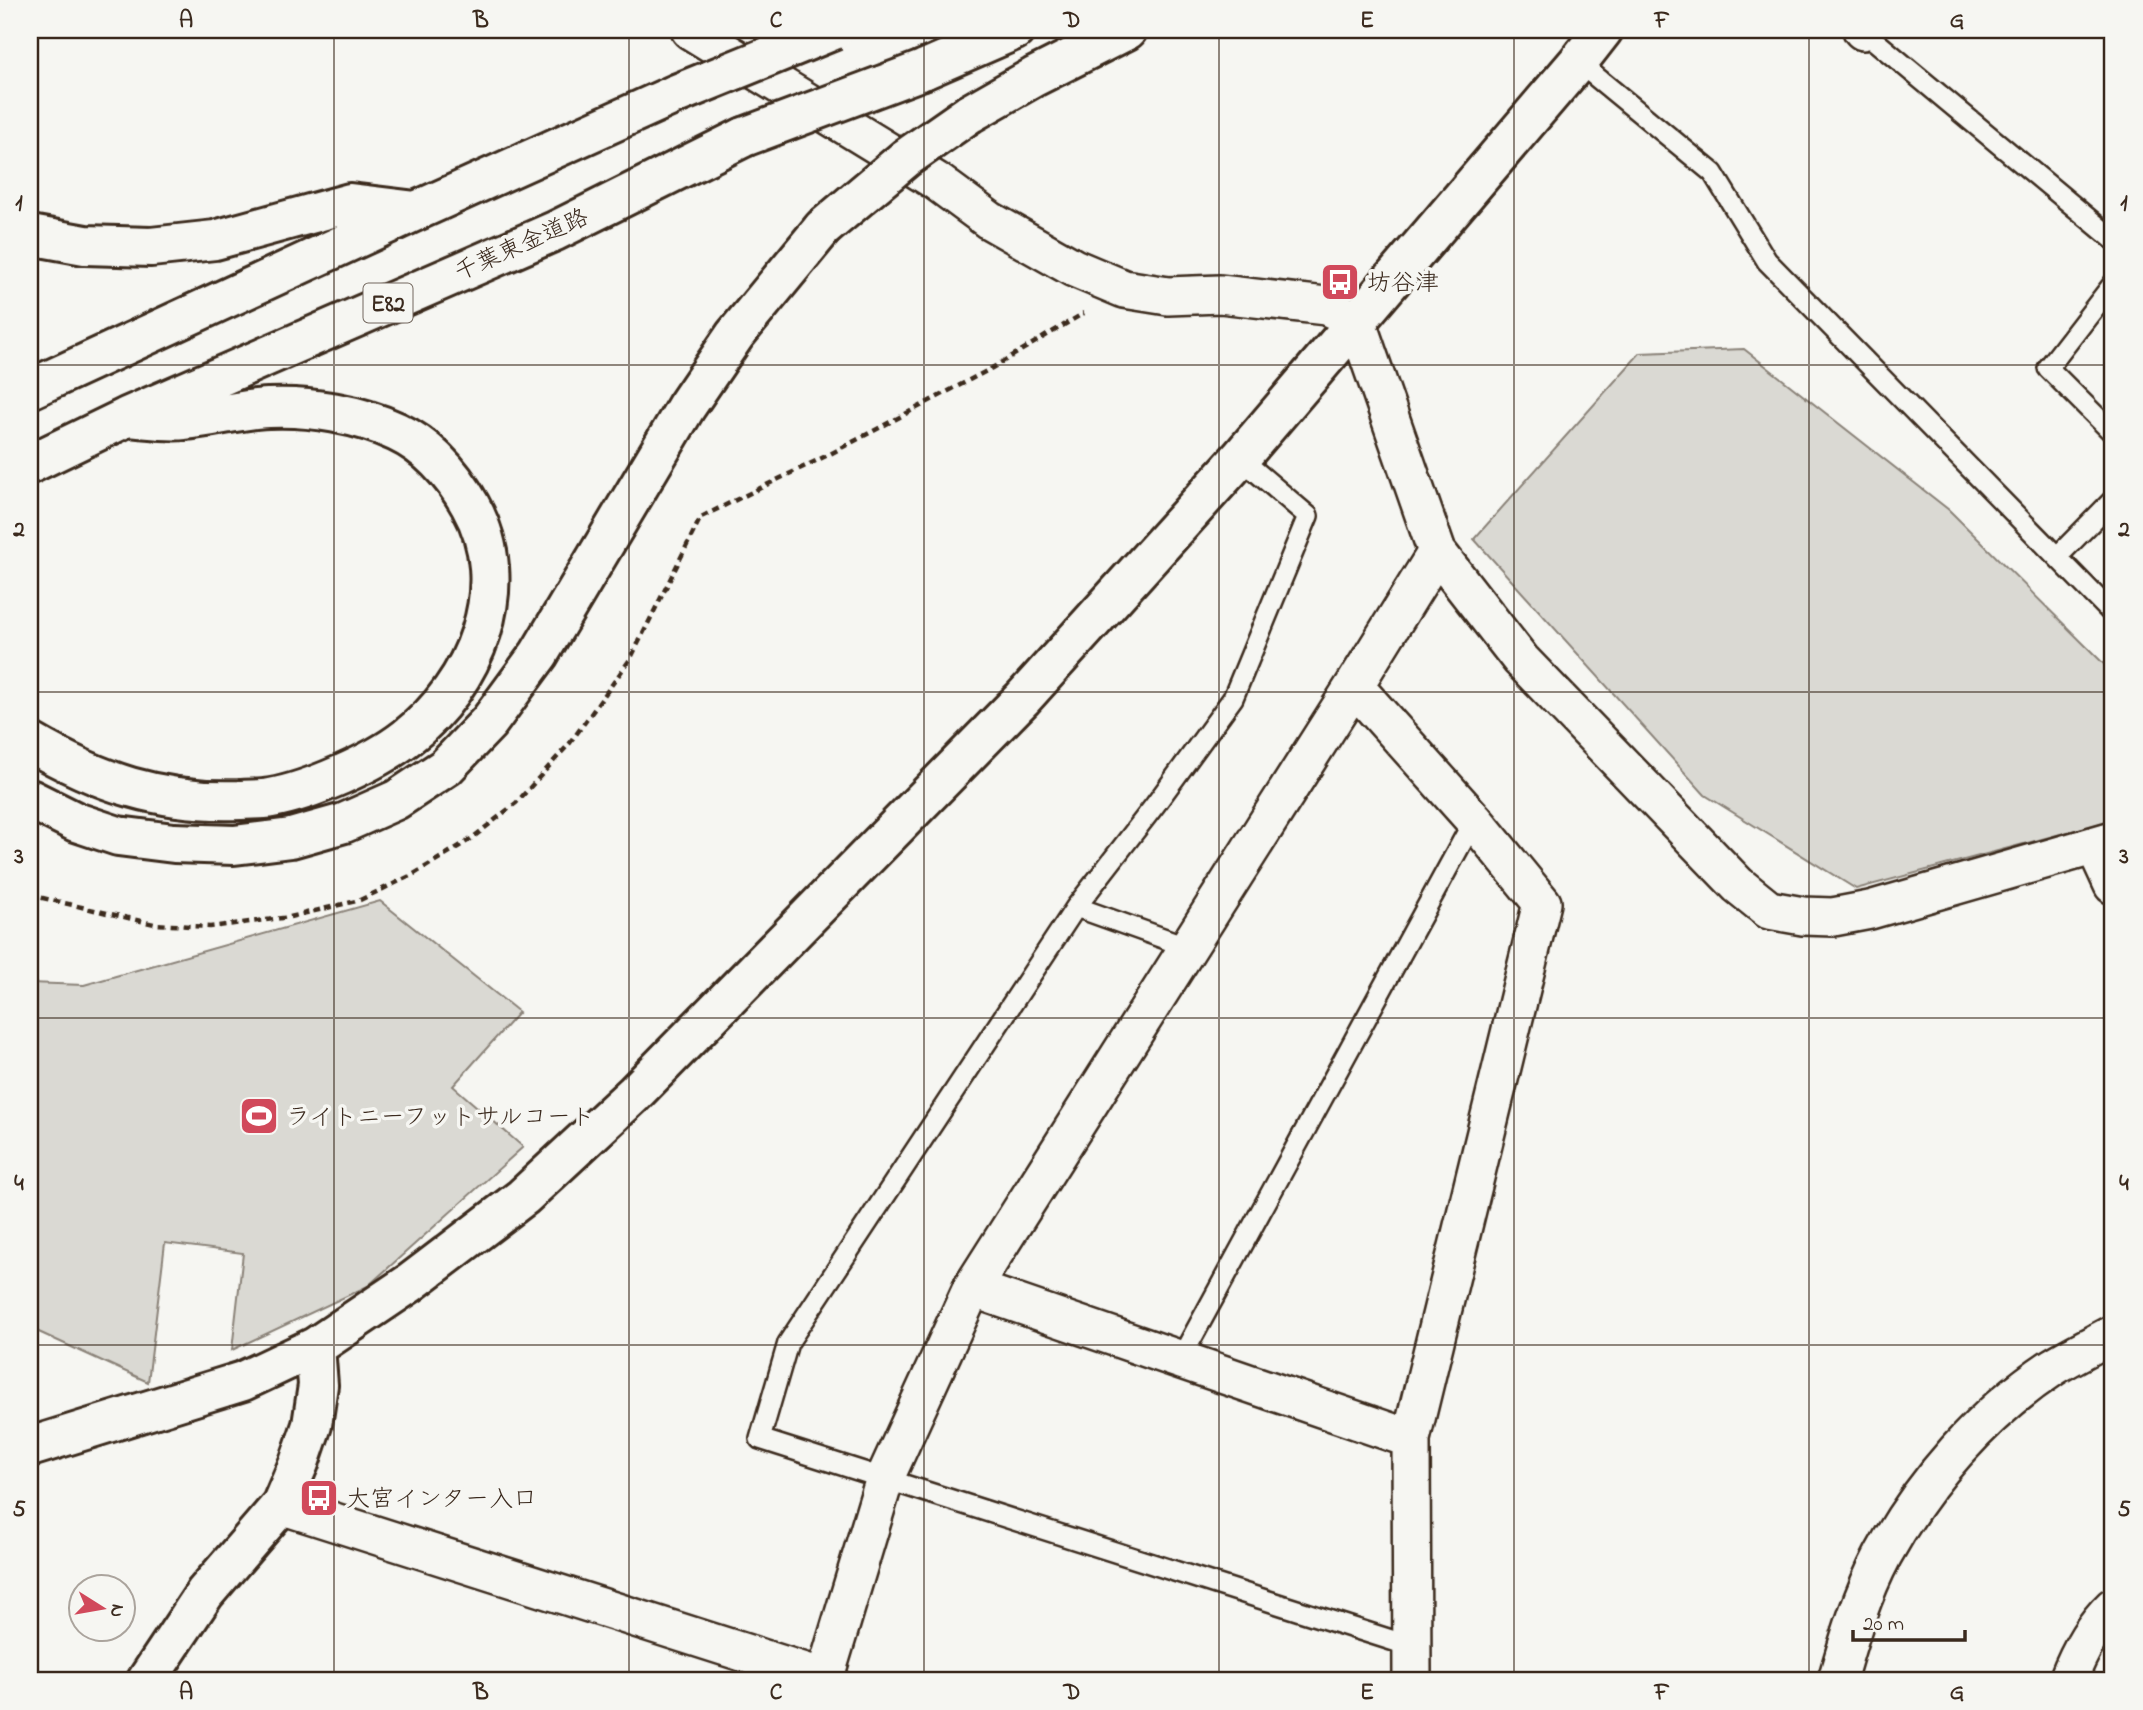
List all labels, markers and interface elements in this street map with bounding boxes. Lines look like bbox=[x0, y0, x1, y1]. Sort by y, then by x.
text: A bbox=[179, 5, 193, 38]
text: B bbox=[472, 5, 489, 38]
text: C bbox=[770, 5, 783, 38]
text: D bbox=[1063, 5, 1080, 38]
text: E bbox=[1360, 5, 1374, 38]
text: F bbox=[1654, 5, 1670, 38]
text: G bbox=[1950, 5, 1964, 38]
text: 1 bbox=[15, 188, 23, 221]
text: 1 bbox=[2120, 188, 2128, 221]
street label: 千葉東金道路 bbox=[449, 201, 595, 292]
bus stop icon: 坊谷津 bbox=[1319, 261, 1361, 303]
place label: 坊谷津 bbox=[1367, 267, 1439, 302]
road number: E82 bbox=[364, 284, 412, 322]
text: 2 bbox=[12, 514, 25, 547]
text: 2 bbox=[2117, 514, 2130, 547]
text: 3 bbox=[13, 841, 24, 874]
text: 3 bbox=[2118, 841, 2129, 874]
sports icon: ライトニーフットサルコート bbox=[238, 1095, 280, 1137]
place label: ライトニーフットサルコート bbox=[286, 1101, 595, 1136]
text: 4 bbox=[14, 1168, 24, 1201]
text: 4 bbox=[2119, 1168, 2129, 1201]
bus stop icon: 大宮インター入口 bbox=[298, 1477, 340, 1519]
place label: 大宮インター入口 bbox=[346, 1483, 537, 1518]
text: 5 bbox=[12, 1494, 26, 1527]
text: 5 bbox=[2117, 1494, 2131, 1527]
north arrow bbox=[66, 1574, 136, 1644]
scale bar bbox=[1853, 1598, 1965, 1642]
text: N bbox=[102, 1602, 131, 1620]
text: 20 m bbox=[1863, 1610, 1904, 1640]
text: A bbox=[179, 1677, 193, 1710]
text: B bbox=[472, 1677, 489, 1710]
text: C bbox=[770, 1677, 783, 1710]
text: D bbox=[1063, 1677, 1080, 1710]
text: E bbox=[1360, 1677, 1374, 1710]
text: F bbox=[1654, 1677, 1670, 1710]
text: G bbox=[1950, 1677, 1964, 1710]

